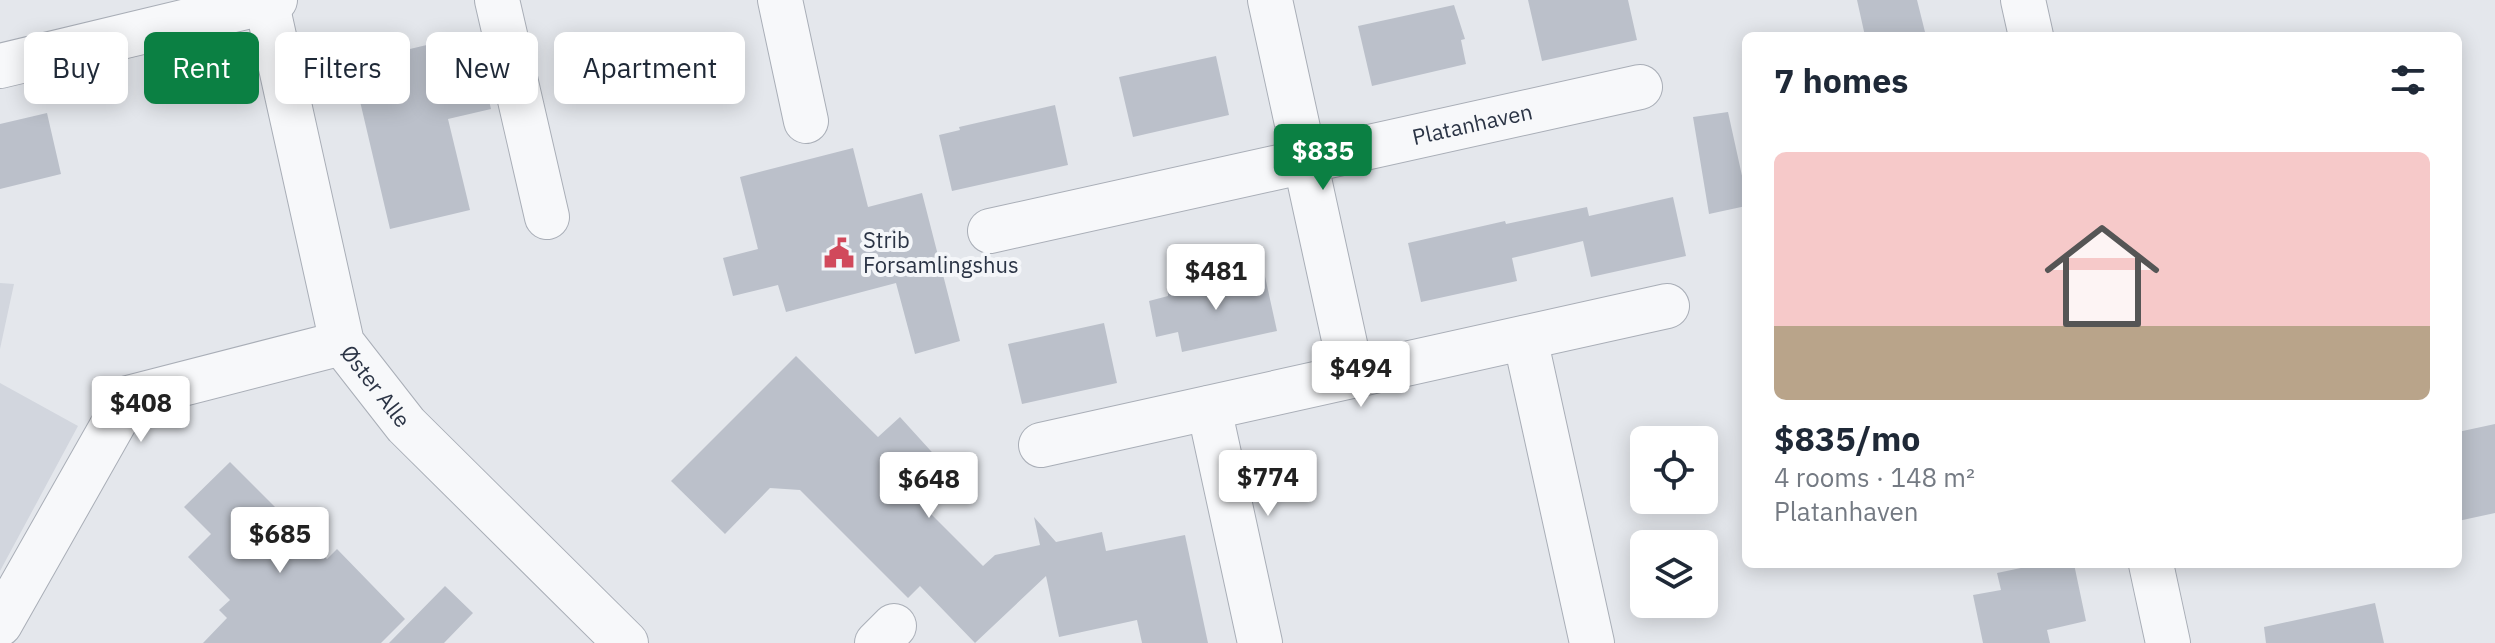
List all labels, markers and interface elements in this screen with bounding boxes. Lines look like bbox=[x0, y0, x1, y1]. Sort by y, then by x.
chip: Buy bbox=[24, 32, 128, 104]
chip: Rent bbox=[144, 32, 259, 104]
chip: Filters bbox=[275, 32, 410, 104]
chip: New bbox=[426, 32, 538, 104]
chip: Apartment bbox=[554, 32, 745, 104]
text: 7 homes bbox=[1774, 58, 1909, 102]
icon: filters bbox=[2386, 58, 2430, 102]
street label: Platanhaven bbox=[1409, 96, 1535, 151]
pin: $835 bbox=[1276, 124, 1370, 192]
text: $835 bbox=[1292, 133, 1354, 167]
icon: home bbox=[2030, 204, 2174, 348]
place label: Strib Forsamlingshus bbox=[863, 225, 1019, 279]
public building icon: Strib Forsamlingshus bbox=[822, 236, 856, 270]
pin: $481 bbox=[1169, 244, 1263, 312]
text: $481 bbox=[1185, 253, 1247, 287]
street label: Øster Alle bbox=[335, 339, 417, 433]
pin: $494 bbox=[1314, 341, 1408, 409]
text: $494 bbox=[1330, 350, 1392, 384]
pin: $408 bbox=[94, 376, 188, 444]
text: $408 bbox=[110, 385, 172, 419]
text: $835/mo bbox=[1774, 416, 1921, 460]
map controls bbox=[1630, 426, 1718, 618]
button: locate bbox=[1630, 426, 1718, 514]
pin: $774 bbox=[1221, 450, 1315, 518]
pin: $648 bbox=[882, 452, 976, 520]
text: $774 bbox=[1237, 459, 1299, 493]
text: 4 rooms · 148 m² bbox=[1774, 460, 1975, 494]
text: $648 bbox=[898, 461, 960, 495]
text: Platanhaven bbox=[1774, 494, 1919, 528]
pin: $685 bbox=[233, 507, 327, 575]
text: $685 bbox=[249, 516, 311, 550]
button: layers bbox=[1630, 530, 1718, 618]

